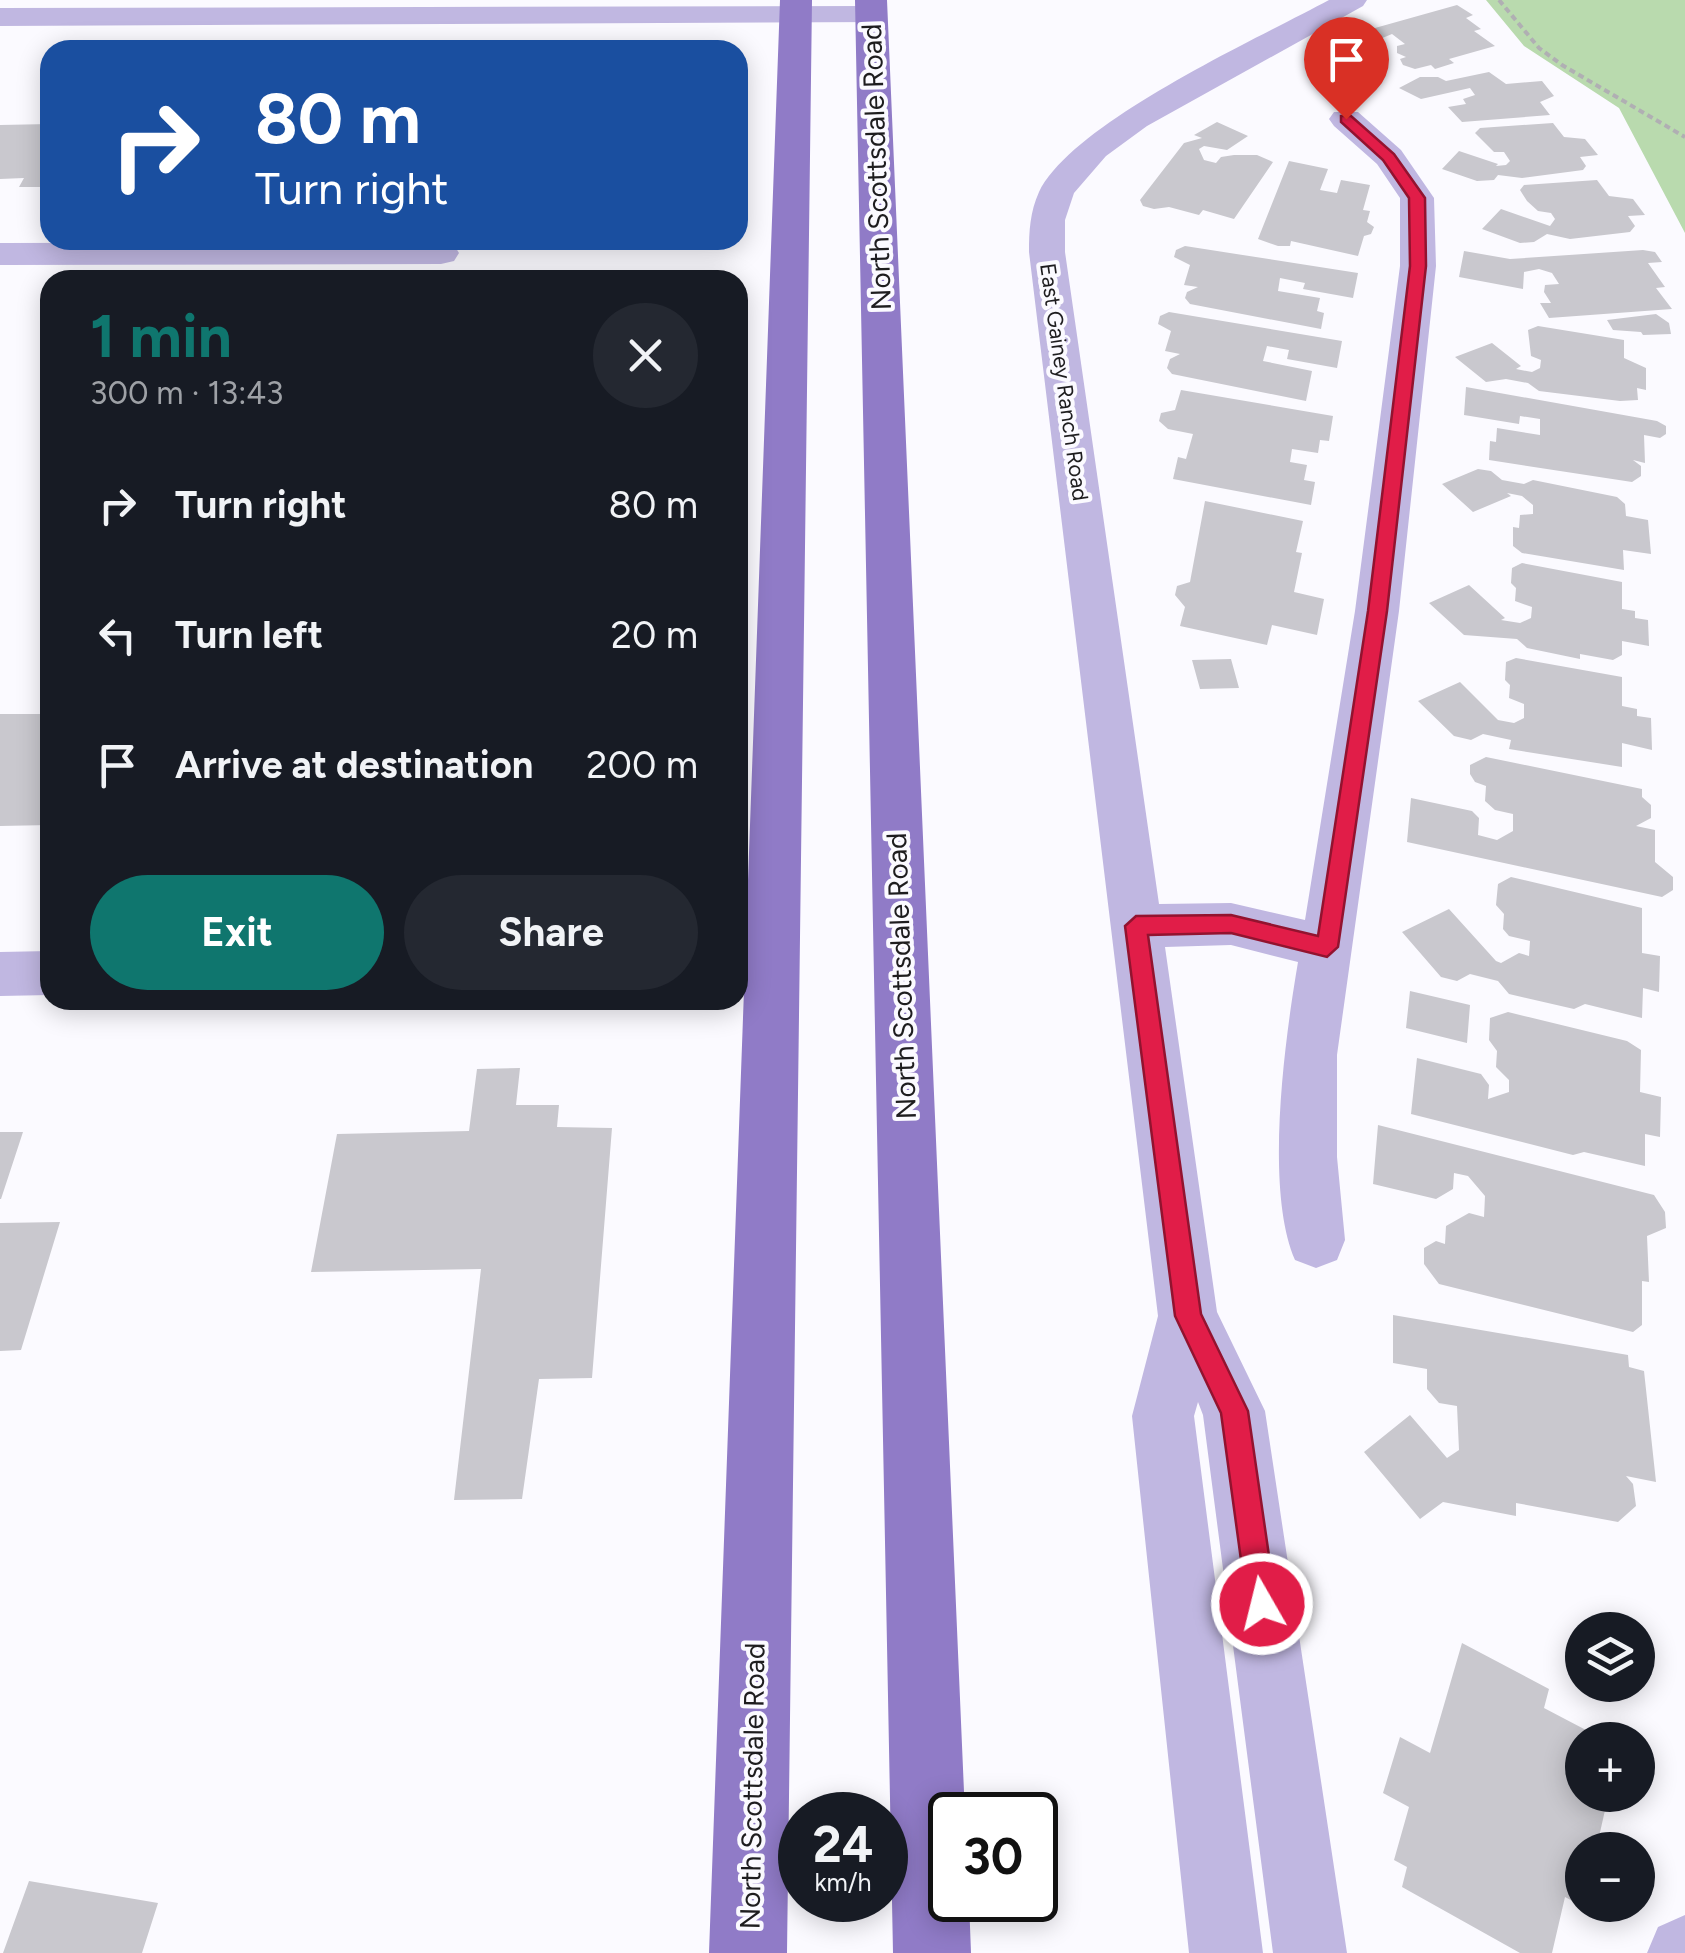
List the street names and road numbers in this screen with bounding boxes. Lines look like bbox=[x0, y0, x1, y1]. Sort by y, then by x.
street label: North Scottsdale Road bbox=[854, 23, 898, 311]
street label: East Gainey Ranch Road bbox=[1034, 261, 1094, 503]
street label: North Scottsdale Road bbox=[879, 832, 923, 1120]
street label: North Scottsdale Road bbox=[732, 1642, 772, 1930]

